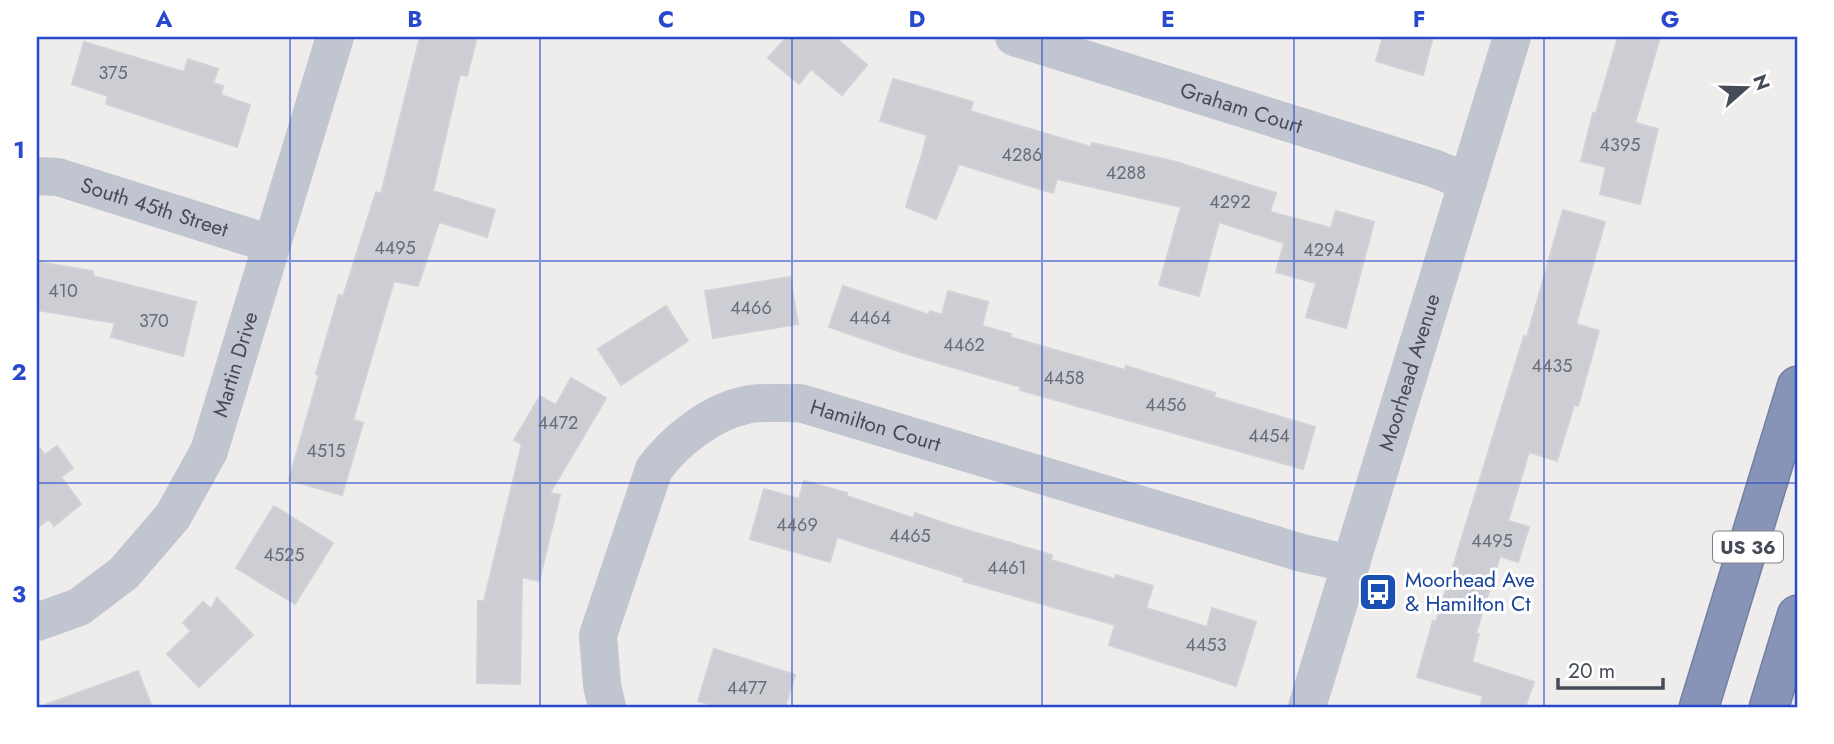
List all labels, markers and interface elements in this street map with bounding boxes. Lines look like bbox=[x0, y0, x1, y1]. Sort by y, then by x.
text: A bbox=[155, 2, 173, 36]
text: B bbox=[407, 2, 423, 36]
text: C bbox=[658, 2, 674, 36]
text: D bbox=[909, 2, 926, 36]
text: E bbox=[1161, 2, 1175, 36]
text: F bbox=[1413, 2, 1425, 36]
text: G bbox=[1661, 2, 1679, 36]
north arrow bbox=[1712, 52, 1782, 122]
house number: 375 bbox=[98, 60, 128, 86]
text: N bbox=[1746, 71, 1777, 94]
street label: Graham Court bbox=[1176, 75, 1306, 141]
house number: 4395 bbox=[1600, 132, 1640, 158]
text: 1 bbox=[13, 133, 25, 167]
house number: 4286 bbox=[1002, 142, 1042, 168]
house number: 4288 bbox=[1106, 160, 1146, 186]
street label: South 45th Street bbox=[77, 170, 232, 245]
house number: 4292 bbox=[1209, 189, 1251, 215]
house number: 4495 bbox=[374, 235, 416, 261]
house number: 4294 bbox=[1303, 237, 1345, 263]
house number: 410 bbox=[48, 278, 78, 304]
street label: Moorhead Avenue bbox=[1371, 290, 1448, 455]
house number: 4466 bbox=[730, 295, 772, 321]
house number: 4464 bbox=[849, 305, 891, 331]
house number: 370 bbox=[139, 308, 169, 334]
street label: Martin Drive bbox=[205, 308, 266, 421]
house number: 4462 bbox=[943, 332, 985, 358]
house number: 4435 bbox=[1532, 353, 1572, 379]
text: 2 bbox=[11, 355, 27, 389]
house number: 4458 bbox=[1044, 365, 1084, 391]
street label: Hamilton Court bbox=[807, 392, 944, 459]
house number: 4456 bbox=[1145, 392, 1187, 418]
house number: 4472 bbox=[538, 410, 578, 436]
house number: 4454 bbox=[1248, 423, 1290, 449]
house number: 4515 bbox=[307, 438, 345, 464]
house number: 4469 bbox=[776, 512, 818, 538]
house number: 4465 bbox=[889, 523, 931, 549]
house number: 4495 bbox=[1471, 528, 1513, 554]
road number: US 36 bbox=[1713, 532, 1783, 562]
house number: 4525 bbox=[263, 542, 305, 568]
house number: 4461 bbox=[987, 555, 1027, 581]
place label: Moorhead Ave & Hamilton Ct bbox=[1405, 565, 1535, 619]
bus stop icon: Moorhead Ave & Hamilton Ct bbox=[1357, 571, 1399, 613]
text: 3 bbox=[12, 577, 26, 611]
house number: 4453 bbox=[1186, 632, 1227, 658]
scale bar bbox=[1558, 646, 1662, 690]
text: 20 m bbox=[1568, 656, 1615, 686]
house number: 4477 bbox=[727, 675, 767, 701]

